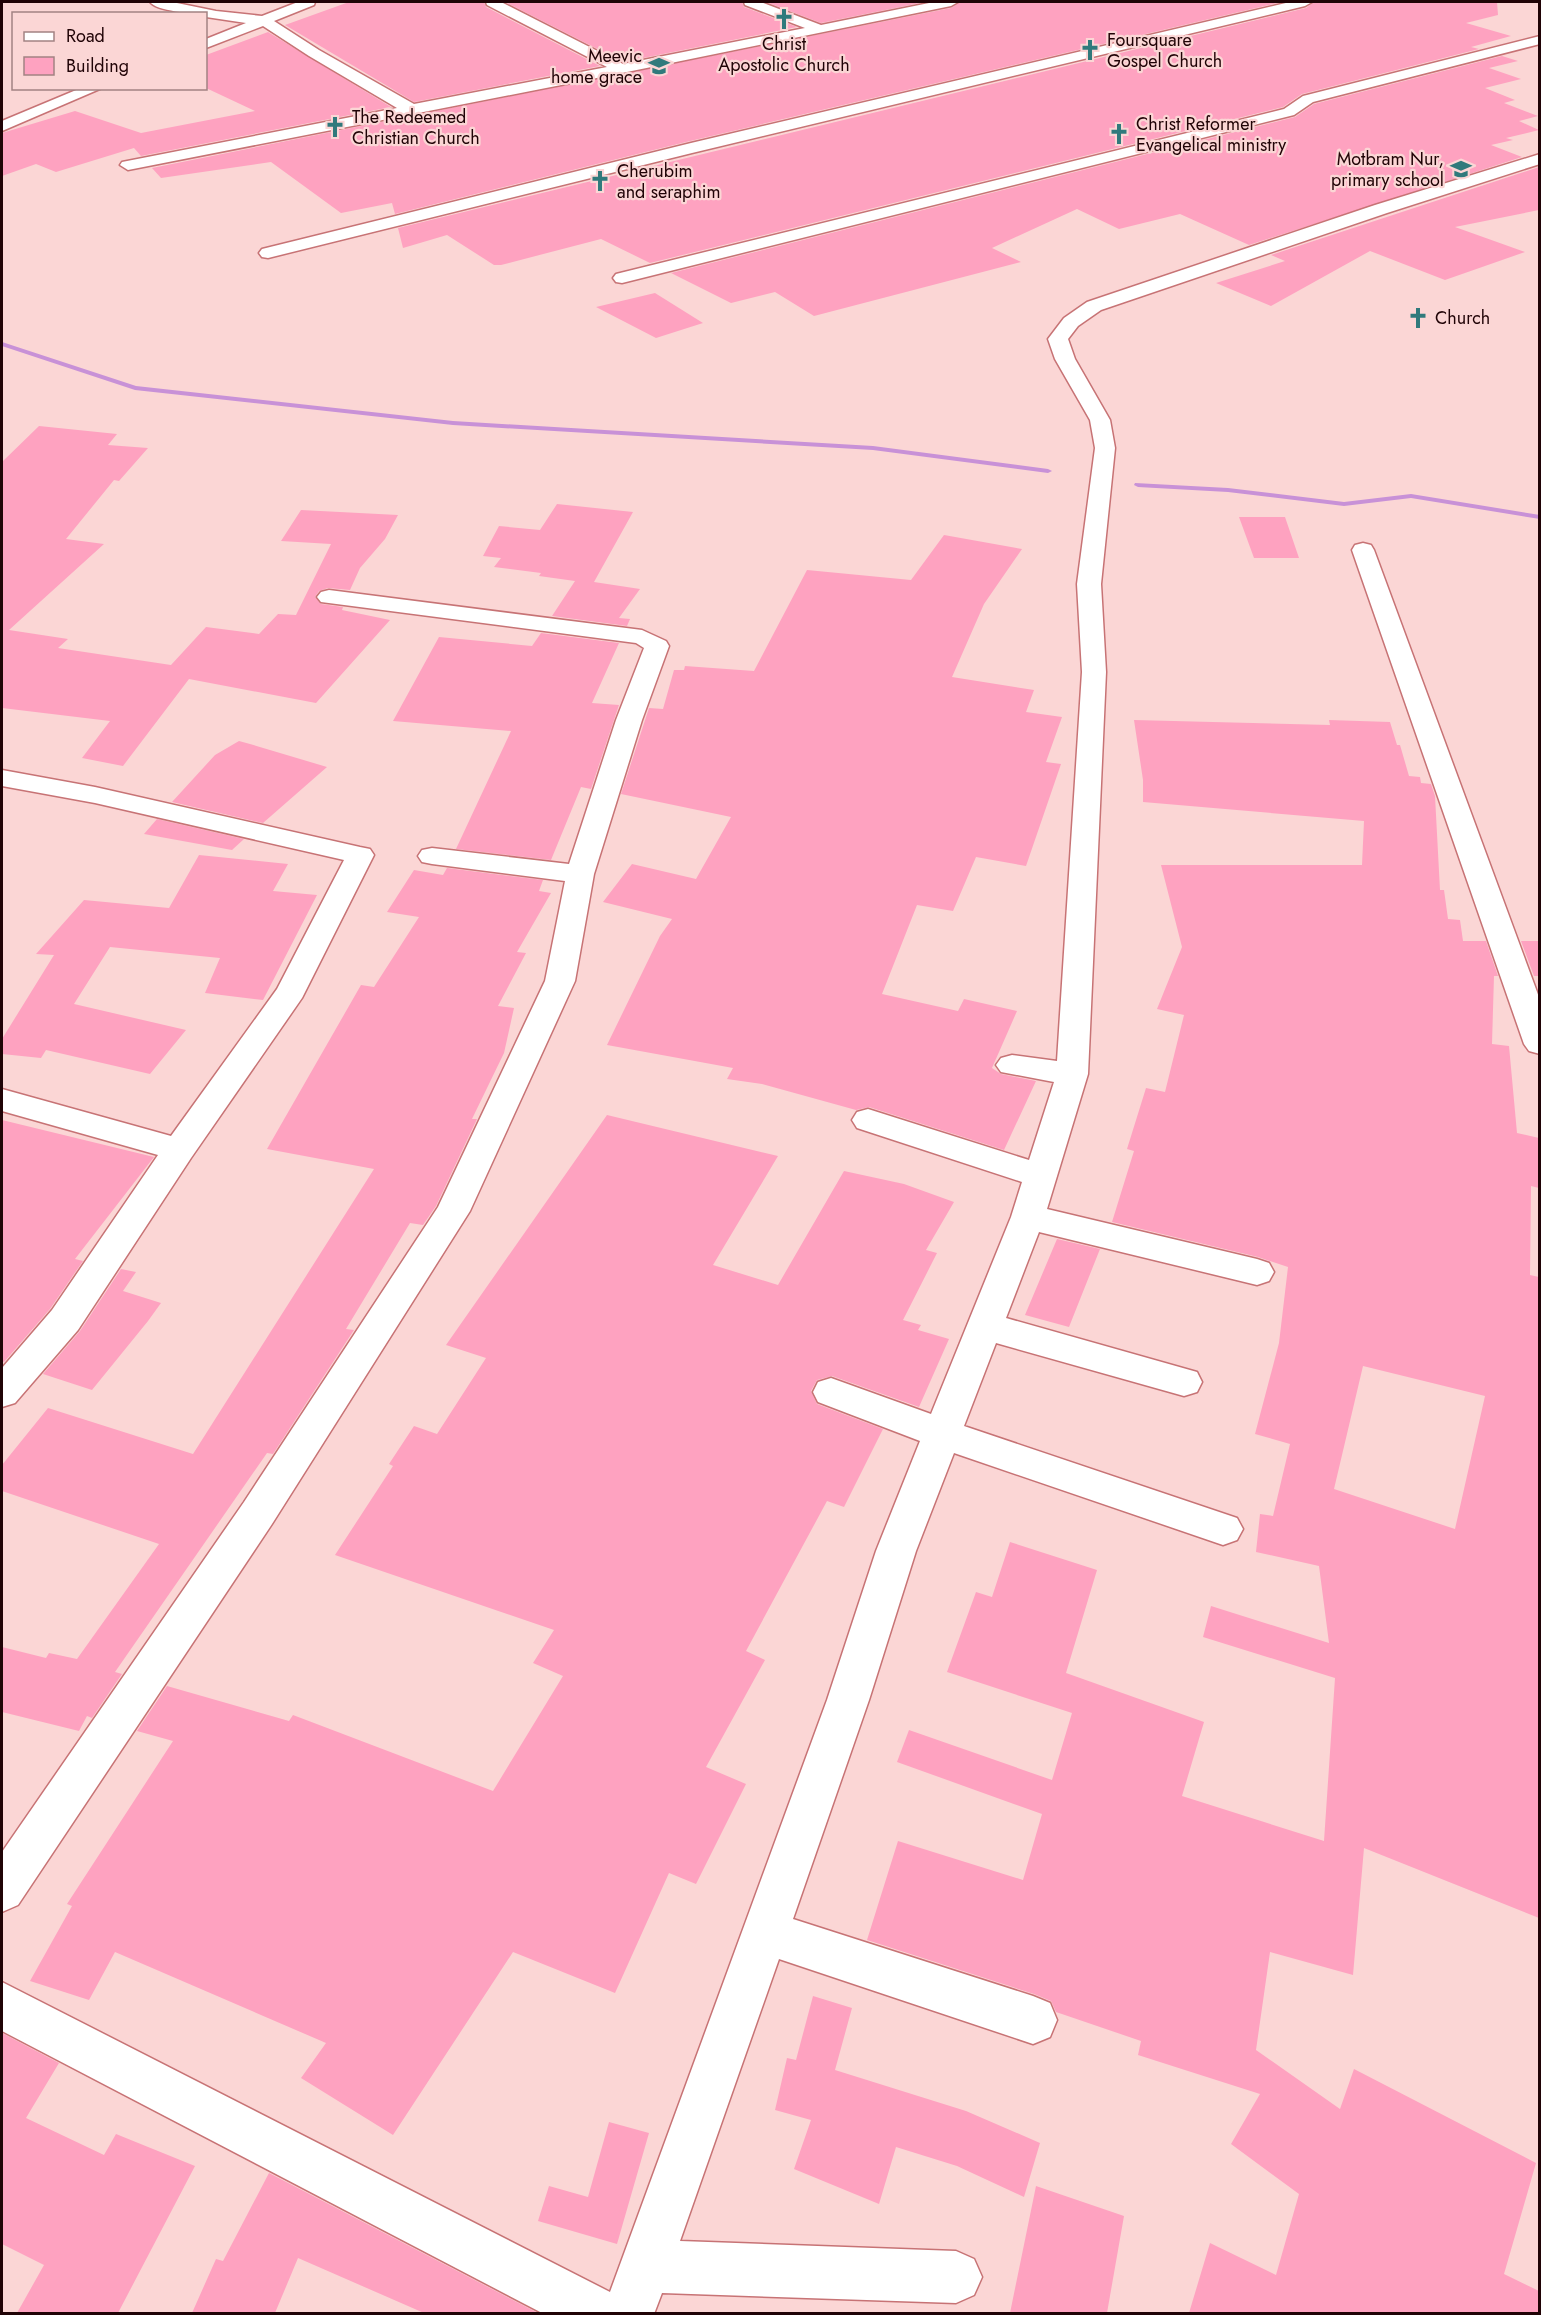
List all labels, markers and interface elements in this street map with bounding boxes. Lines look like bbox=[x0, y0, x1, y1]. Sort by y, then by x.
church icon: Christ Apostolic Church bbox=[772, 7, 796, 31]
legend bbox=[12, 12, 207, 90]
text: Road bbox=[66, 23, 105, 49]
place label: Foursquare Gospel Church bbox=[1107, 27, 1222, 74]
place label: Christ Apostolic Church bbox=[718, 31, 850, 78]
church icon: Foursquare Gospel Church bbox=[1078, 38, 1102, 62]
place label: Meevic home grace bbox=[551, 43, 642, 90]
text: Building bbox=[66, 53, 129, 79]
school or university icon: Meevic home grace bbox=[647, 54, 671, 78]
place label: The Redeemed Christian Church bbox=[352, 104, 480, 151]
place label: Christ Reformer Evangelical ministry bbox=[1136, 111, 1286, 158]
church icon: The Redeemed Christian Church bbox=[323, 115, 347, 139]
church icon: Christ Reformer Evangelical ministry bbox=[1107, 122, 1131, 146]
place label: Motbram Nur, primary school bbox=[1331, 146, 1444, 193]
school or university icon: Motbram Nur, primary school bbox=[1449, 157, 1473, 181]
place label: Cherubim and seraphim bbox=[617, 158, 721, 205]
church icon: Cherubim and seraphim bbox=[588, 169, 612, 193]
place label: Church bbox=[1435, 305, 1490, 331]
church icon: Church bbox=[1406, 306, 1430, 330]

